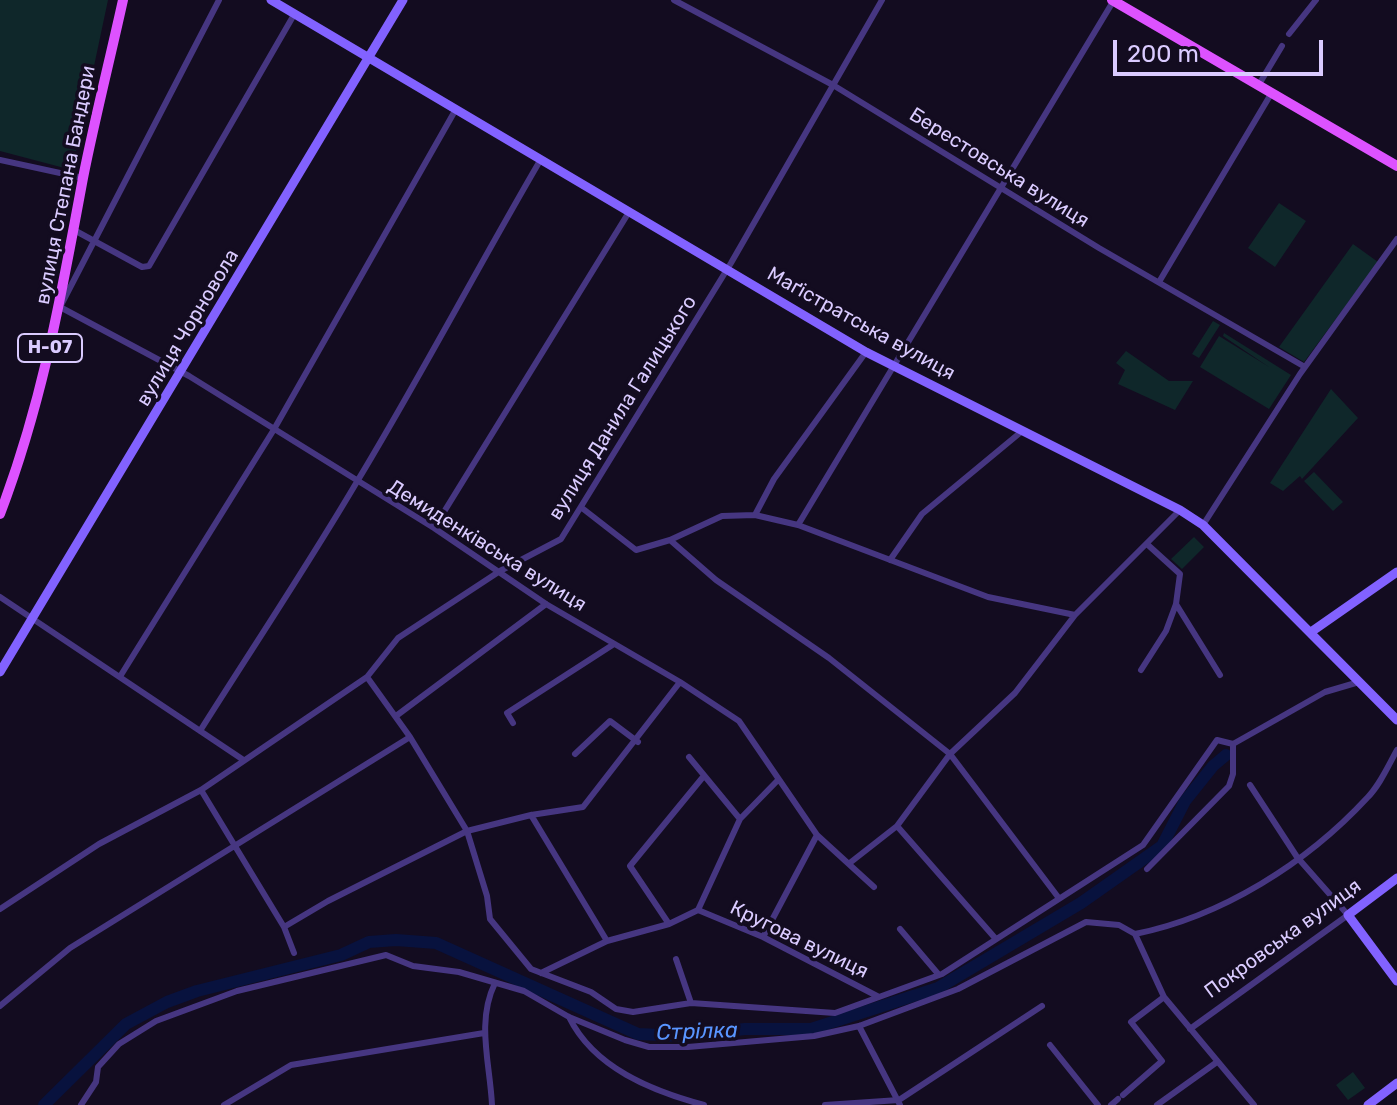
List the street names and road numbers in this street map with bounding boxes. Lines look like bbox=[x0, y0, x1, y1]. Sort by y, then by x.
street label: вулиця Степана Бандери bbox=[31, 64, 101, 306]
street label: Берестовська вулиця bbox=[905, 103, 1093, 233]
street label: вулиця Чорновола bbox=[132, 245, 244, 411]
street label: Маґістратська вулиця bbox=[763, 262, 959, 386]
street label: вулиця Данила Галицького bbox=[544, 291, 702, 525]
road number: Н-07 bbox=[18, 334, 82, 362]
street label: Демиденківська вулиця bbox=[383, 475, 591, 617]
street label: Покровська вулиця bbox=[1200, 874, 1366, 1004]
street label: Кругова вулиця bbox=[726, 896, 872, 984]

